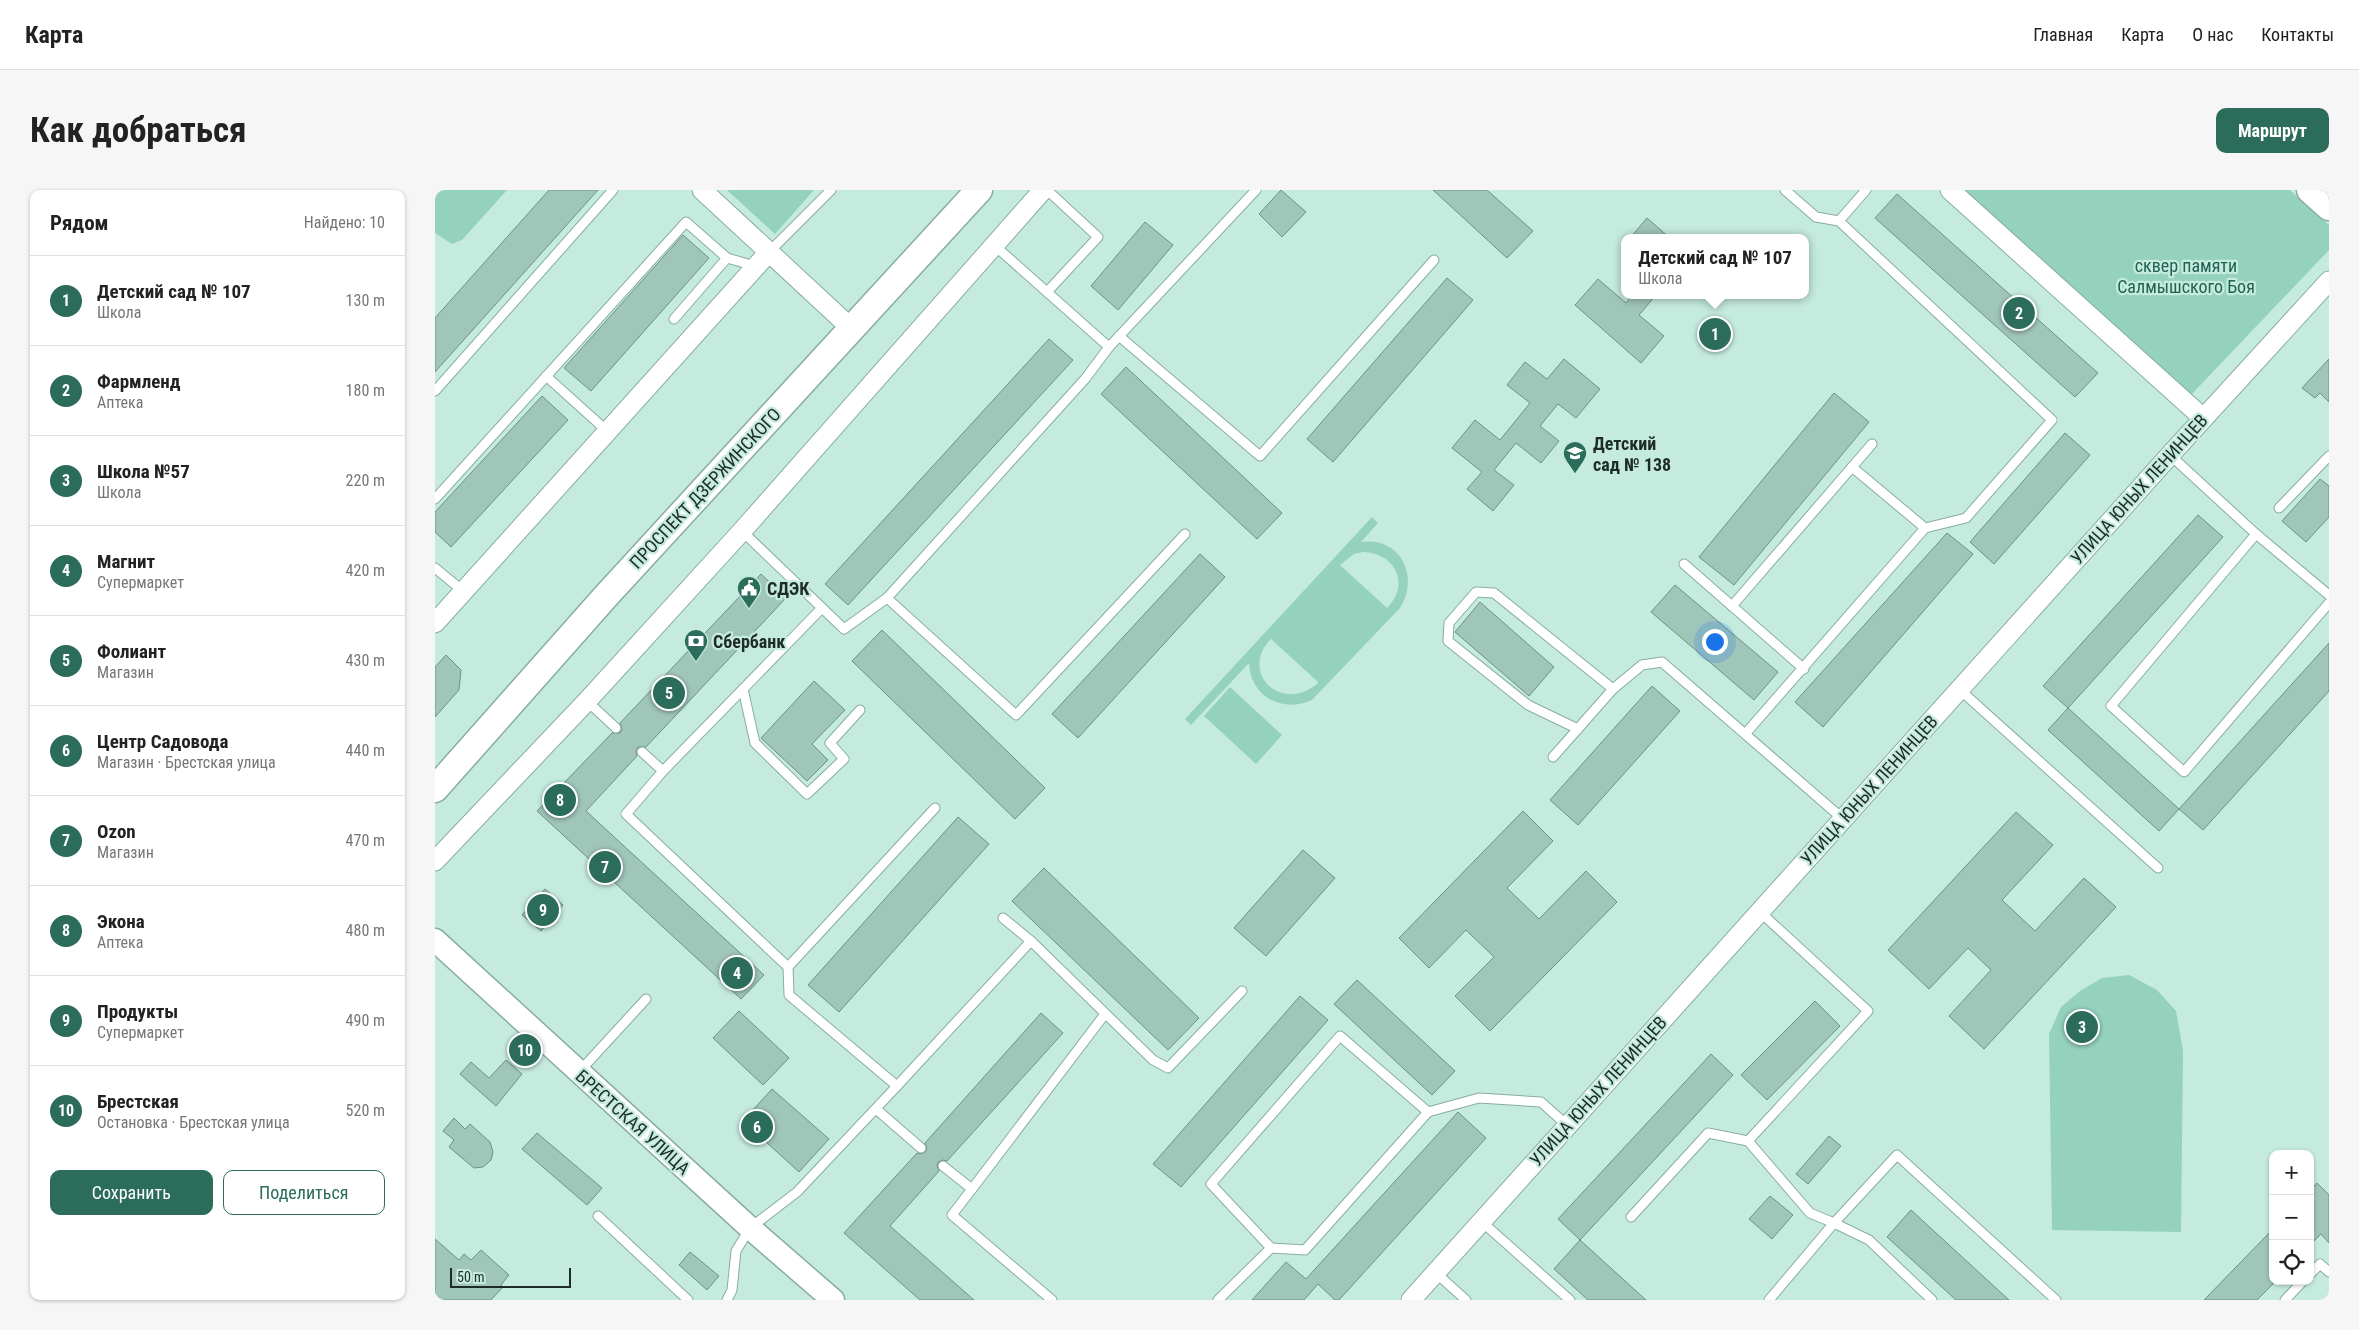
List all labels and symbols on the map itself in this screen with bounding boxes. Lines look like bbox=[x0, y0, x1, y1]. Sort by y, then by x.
park label: сквер памяти Салмышского Боя bbox=[2117, 255, 2255, 297]
pin: 2 bbox=[2003, 294, 2035, 332]
pin: 1 bbox=[1699, 315, 1731, 353]
street label: ПРОСПЕКТ ДЗЕРЖИНСКОГО bbox=[625, 403, 785, 573]
street label: УЛИЦА ЮНЫХ ЛЕНИНЦЕВ bbox=[2066, 410, 2212, 568]
place label: Детский сад № 138 bbox=[1593, 433, 1671, 475]
school or university icon: Детский сад № 138 bbox=[1562, 440, 1588, 474]
public building icon: СДЭК bbox=[736, 575, 762, 609]
place label: СДЭК bbox=[767, 578, 810, 599]
bank icon: Сбербанк bbox=[683, 628, 709, 662]
your location bbox=[1702, 629, 1728, 655]
place label: Сбербанк bbox=[713, 631, 785, 652]
pin: 5 bbox=[653, 674, 685, 712]
street label: УЛИЦА ЮНЫХ ЛЕНИНЦЕВ bbox=[1796, 711, 1942, 869]
pin: 8 bbox=[544, 781, 576, 819]
pin: 7 bbox=[589, 848, 621, 886]
pin: 9 bbox=[527, 891, 559, 929]
pin: 4 bbox=[721, 954, 753, 992]
pin: 3 bbox=[2066, 1008, 2098, 1046]
street label: УЛИЦА ЮНЫХ ЛЕНИНЦЕВ bbox=[1525, 1012, 1671, 1170]
pin: 10 bbox=[509, 1031, 541, 1069]
street label: БРЕСТСКАЯ УЛИЦА bbox=[572, 1065, 695, 1179]
pin: 6 bbox=[741, 1108, 773, 1146]
scale bar bbox=[450, 1265, 571, 1288]

